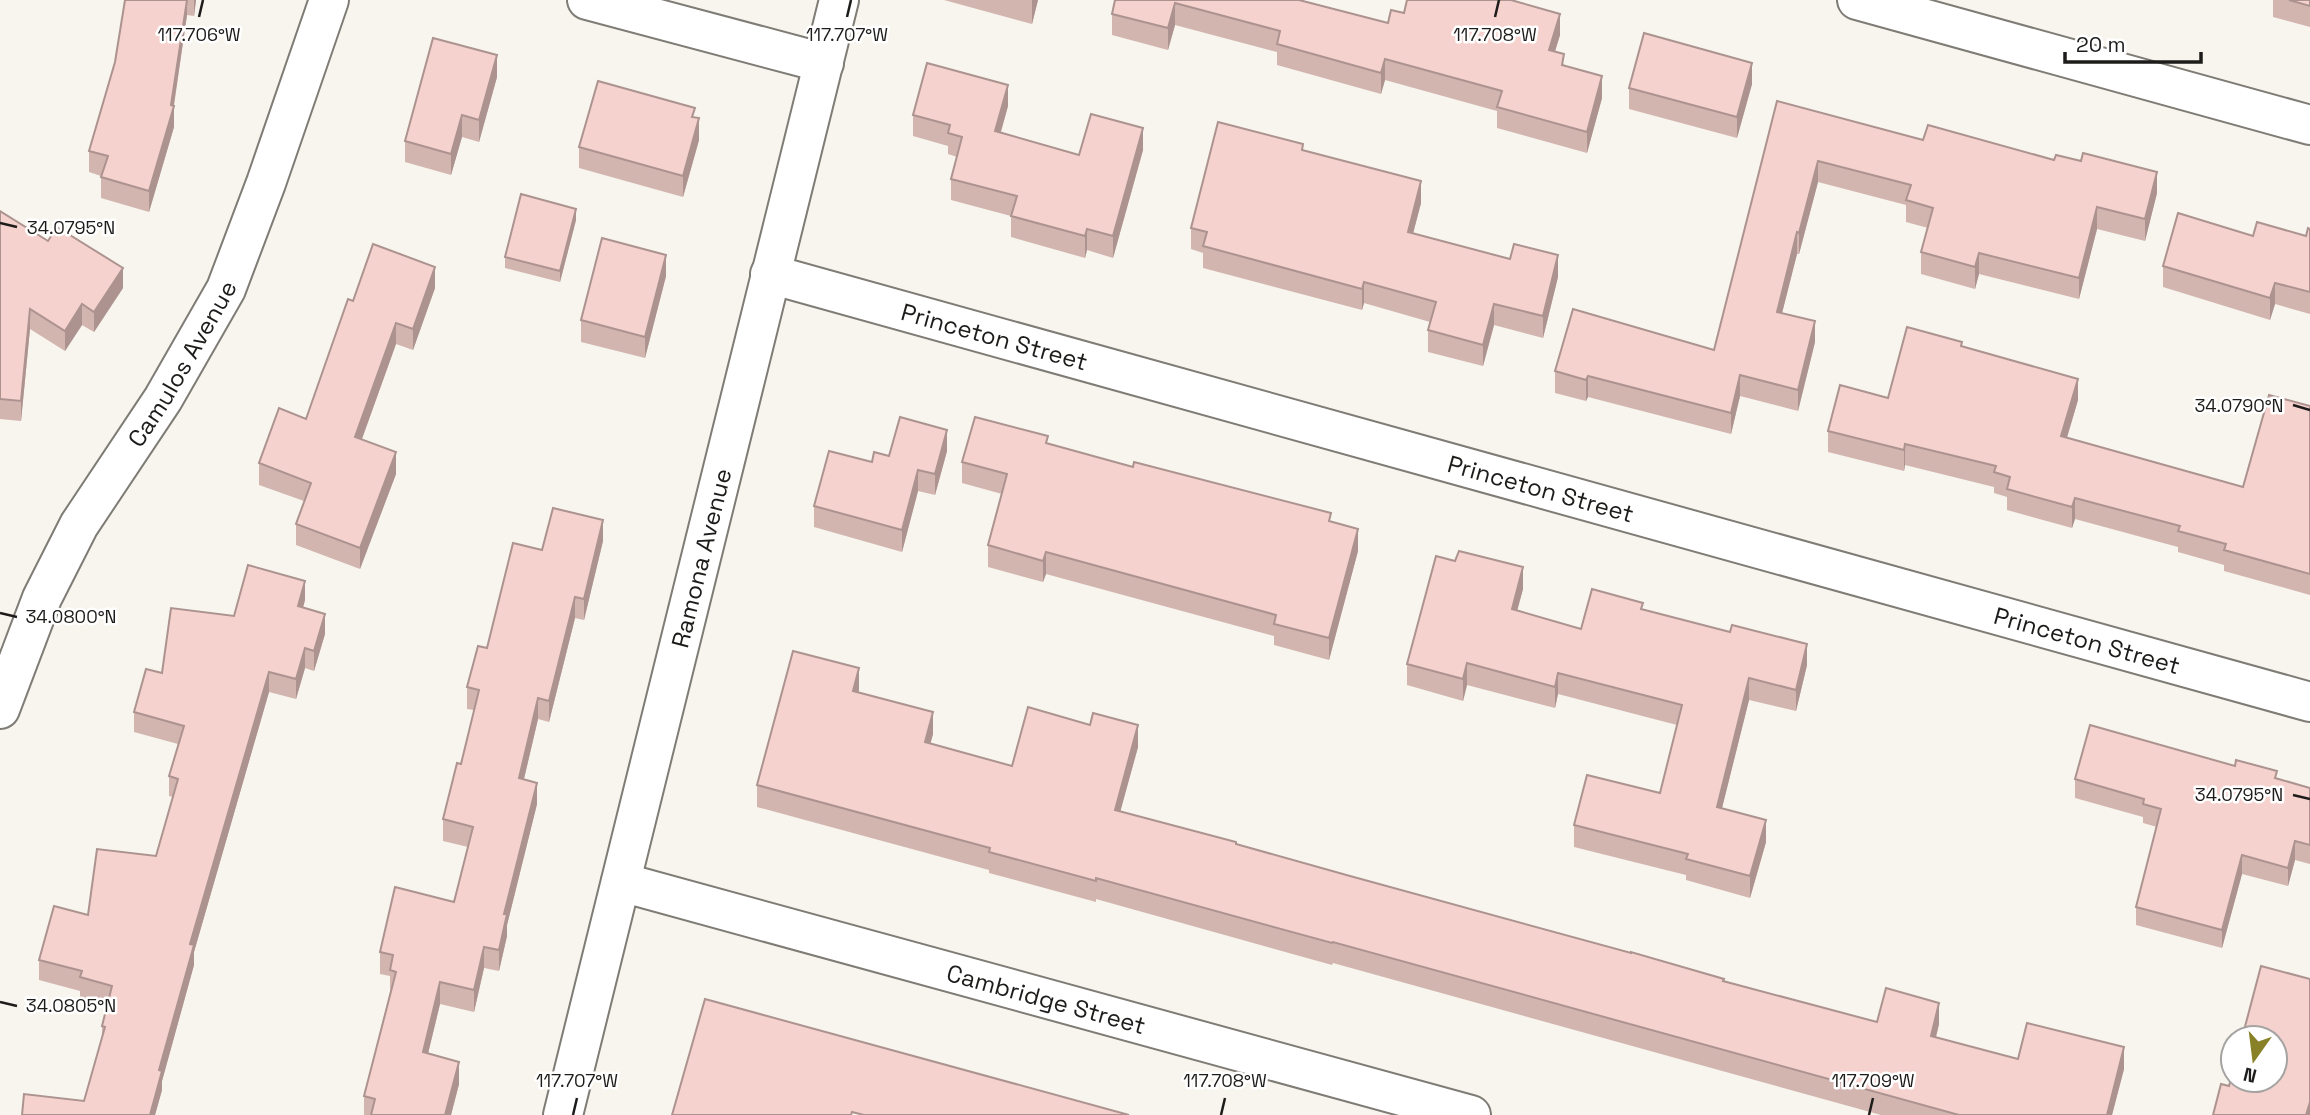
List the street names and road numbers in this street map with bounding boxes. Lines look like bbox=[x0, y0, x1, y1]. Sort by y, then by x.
street label: Camulos Avenue bbox=[120, 276, 243, 453]
street label: Princeton Street bbox=[898, 296, 1091, 377]
street label: Princeton Street bbox=[1444, 448, 1637, 529]
street label: Ramona Avenue bbox=[664, 465, 738, 651]
street label: Princeton Street bbox=[1990, 599, 2184, 681]
street label: Cambridge Street bbox=[943, 957, 1149, 1041]

